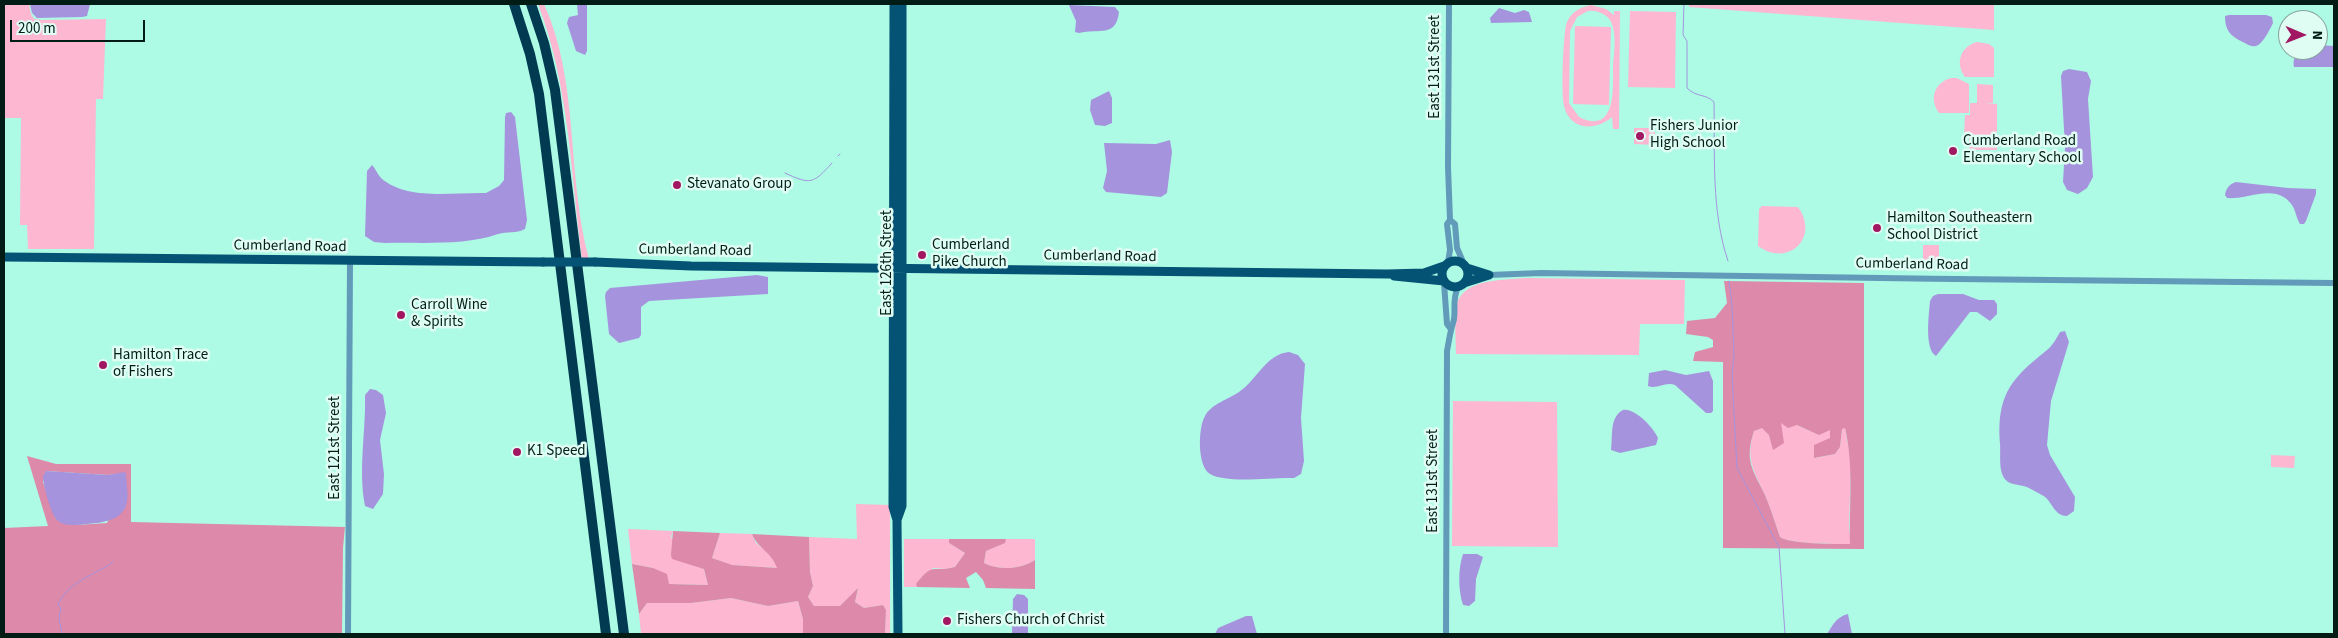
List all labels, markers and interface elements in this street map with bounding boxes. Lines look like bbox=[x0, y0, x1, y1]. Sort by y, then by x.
scale bar bbox=[12, 10, 148, 42]
north arrow bbox=[2278, 10, 2328, 60]
street label: East 131st Street bbox=[1427, 15, 1445, 119]
text: 200 m bbox=[18, 18, 56, 39]
text: N bbox=[2307, 30, 2327, 40]
place label: Fishers Junior High School bbox=[1650, 118, 1738, 153]
marker: Fishers Junior High School bbox=[1634, 130, 1646, 142]
place label: Cumberland Road Elementary School bbox=[1963, 133, 2081, 168]
marker: Cumberland Road Elementary School bbox=[1947, 145, 1959, 157]
place label: Stevanato Group bbox=[687, 176, 792, 194]
marker: Stevanato Group bbox=[671, 179, 683, 191]
street label: East 126th Street bbox=[879, 210, 897, 316]
place label: Hamilton Southeastern School District bbox=[1887, 210, 2033, 245]
marker: Hamilton Southeastern School District bbox=[1871, 222, 1883, 234]
street label: Cumberland Road bbox=[233, 237, 347, 257]
place label: Cumberland Pike Church bbox=[932, 237, 1010, 272]
street label: Cumberland Road bbox=[638, 241, 752, 261]
street label: Cumberland Road bbox=[1043, 247, 1157, 267]
marker: Cumberland Pike Church bbox=[916, 249, 928, 261]
street label: Cumberland Road bbox=[1855, 255, 1969, 275]
place label: Carroll Wine & Spirits bbox=[411, 297, 487, 332]
marker: Carroll Wine & Spirits bbox=[395, 309, 407, 321]
place label: Hamilton Trace of Fishers bbox=[113, 347, 208, 382]
marker: Hamilton Trace of Fishers bbox=[97, 359, 109, 371]
street label: East 121st Street bbox=[327, 396, 345, 500]
street label: East 131st Street bbox=[1425, 429, 1443, 533]
place label: K1 Speed bbox=[527, 443, 586, 461]
marker: K1 Speed bbox=[511, 446, 523, 458]
place label: Fishers Church of Christ bbox=[957, 612, 1105, 630]
marker: Fishers Church of Christ bbox=[941, 615, 953, 627]

